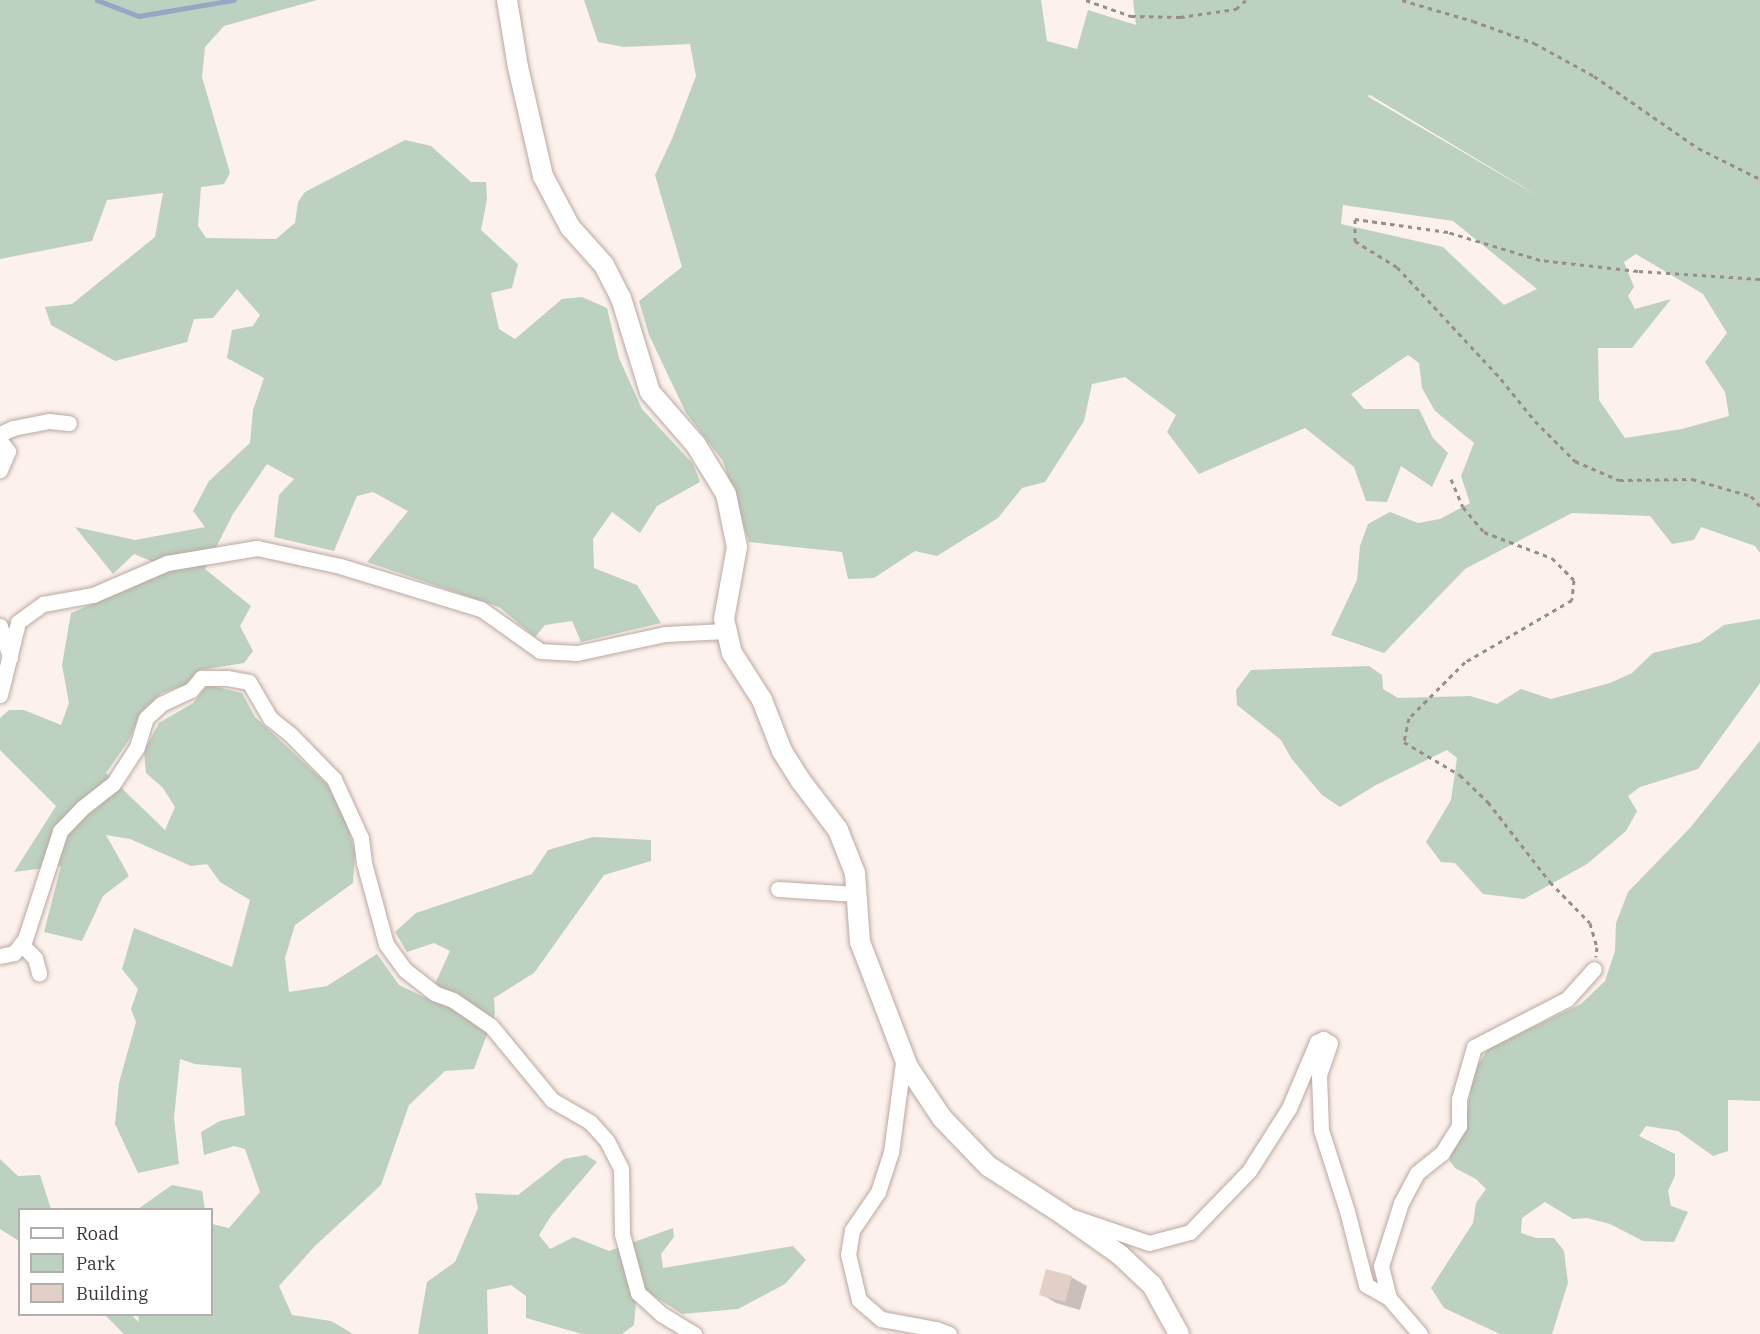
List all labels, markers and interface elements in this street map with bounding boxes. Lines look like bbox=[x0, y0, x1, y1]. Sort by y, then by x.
legend bbox=[18, 1208, 213, 1316]
text: Road bbox=[76, 1222, 119, 1245]
text: Park bbox=[76, 1252, 115, 1275]
text: Building bbox=[76, 1282, 148, 1305]

